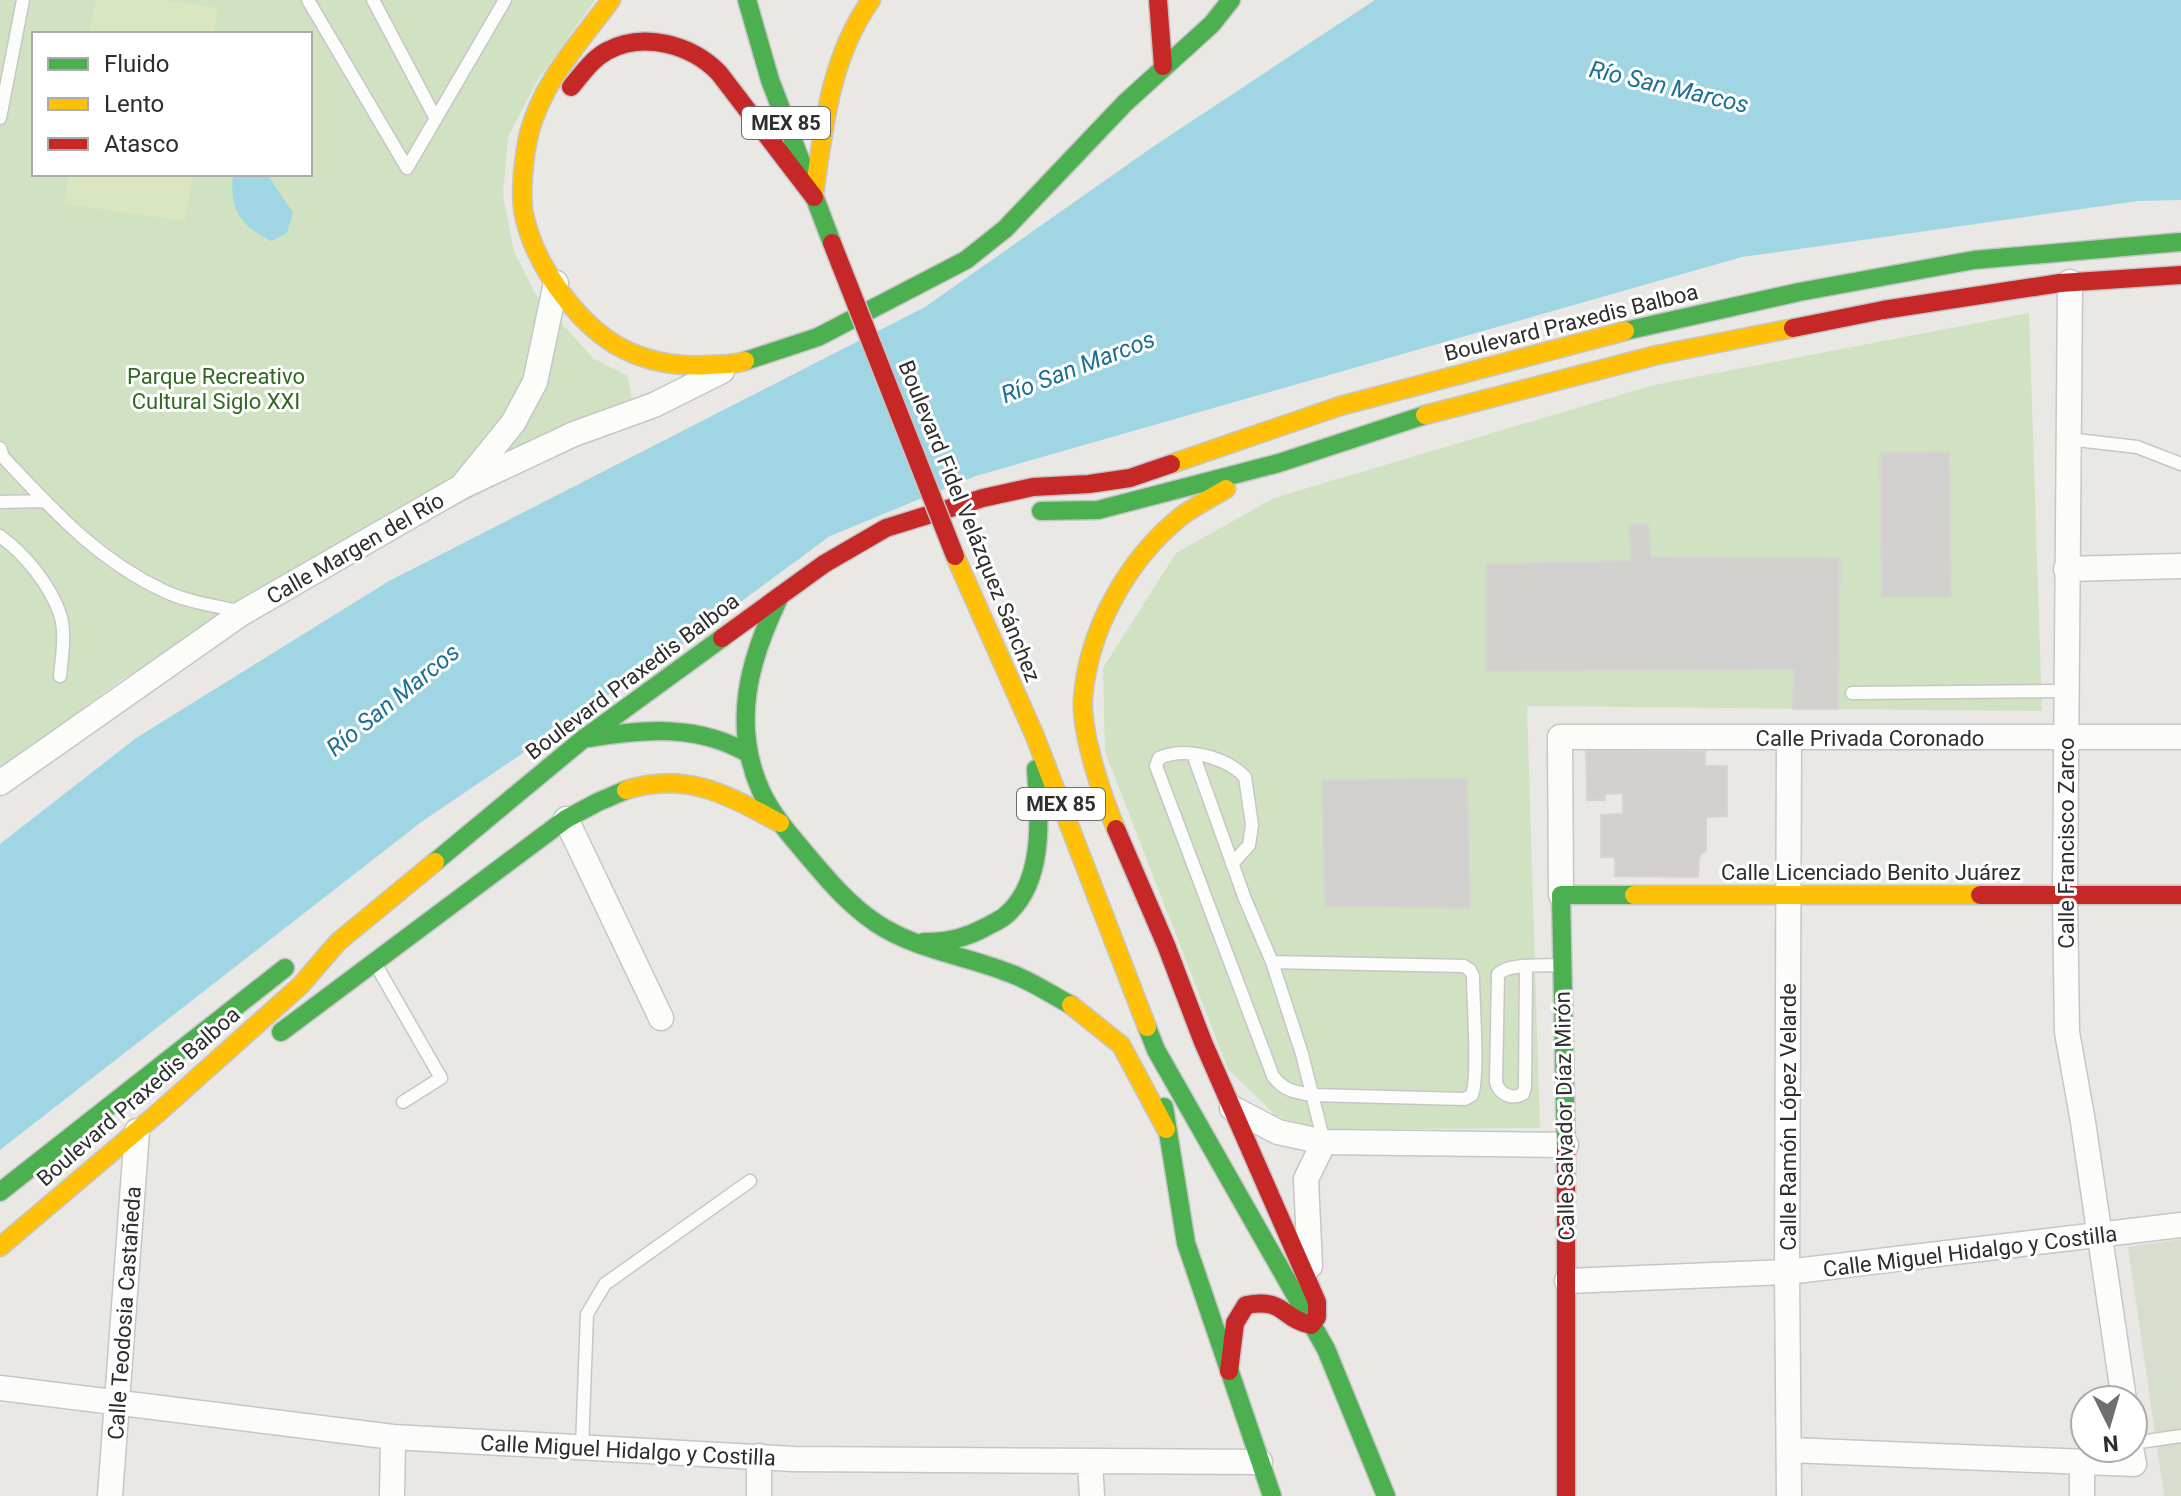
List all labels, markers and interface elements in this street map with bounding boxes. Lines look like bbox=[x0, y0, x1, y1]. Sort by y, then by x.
legend bbox=[32, 32, 312, 176]
text: Fluido bbox=[104, 50, 169, 78]
water label: Río San Marcos bbox=[1587, 55, 1751, 119]
text: Lento bbox=[104, 90, 164, 118]
road number: MEX 85 bbox=[742, 107, 830, 139]
text: Atasco bbox=[104, 130, 179, 158]
street label: Boulevard Praxedis Balboa bbox=[1442, 279, 1701, 366]
water label: Río San Marcos bbox=[997, 325, 1159, 409]
street label: Boulevard Fidel Velázquez Sánchez bbox=[893, 357, 1046, 686]
park label: Parque Recreativo Cultural Siglo XXI bbox=[127, 364, 305, 414]
street label: Calle Margen del Río bbox=[262, 487, 448, 609]
street label: Boulevard Praxedis Balboa bbox=[521, 588, 744, 765]
water label: Río San Marcos bbox=[321, 638, 465, 762]
street label: Calle Privada Coronado bbox=[1756, 726, 1984, 751]
street label: Calle Francisco Zarco bbox=[2054, 737, 2079, 949]
road number: MEX 85 bbox=[1017, 788, 1105, 820]
street label: Calle Licenciado Benito Juárez bbox=[1721, 860, 2021, 885]
street label: Calle Ramón López Velarde bbox=[1776, 983, 1801, 1251]
street label: Calle Salvador Díaz Mirón bbox=[1550, 991, 1579, 1241]
street label: Boulevard Praxedis Balboa bbox=[32, 1001, 245, 1191]
street label: Calle Teodosia Castañeda bbox=[103, 1185, 146, 1441]
street label: Calle Miguel Hidalgo y Costilla bbox=[1822, 1221, 2119, 1282]
north arrow bbox=[2069, 1384, 2149, 1464]
street label: Calle Miguel Hidalgo y Costilla bbox=[479, 1430, 776, 1471]
text: N bbox=[2102, 1430, 2120, 1457]

